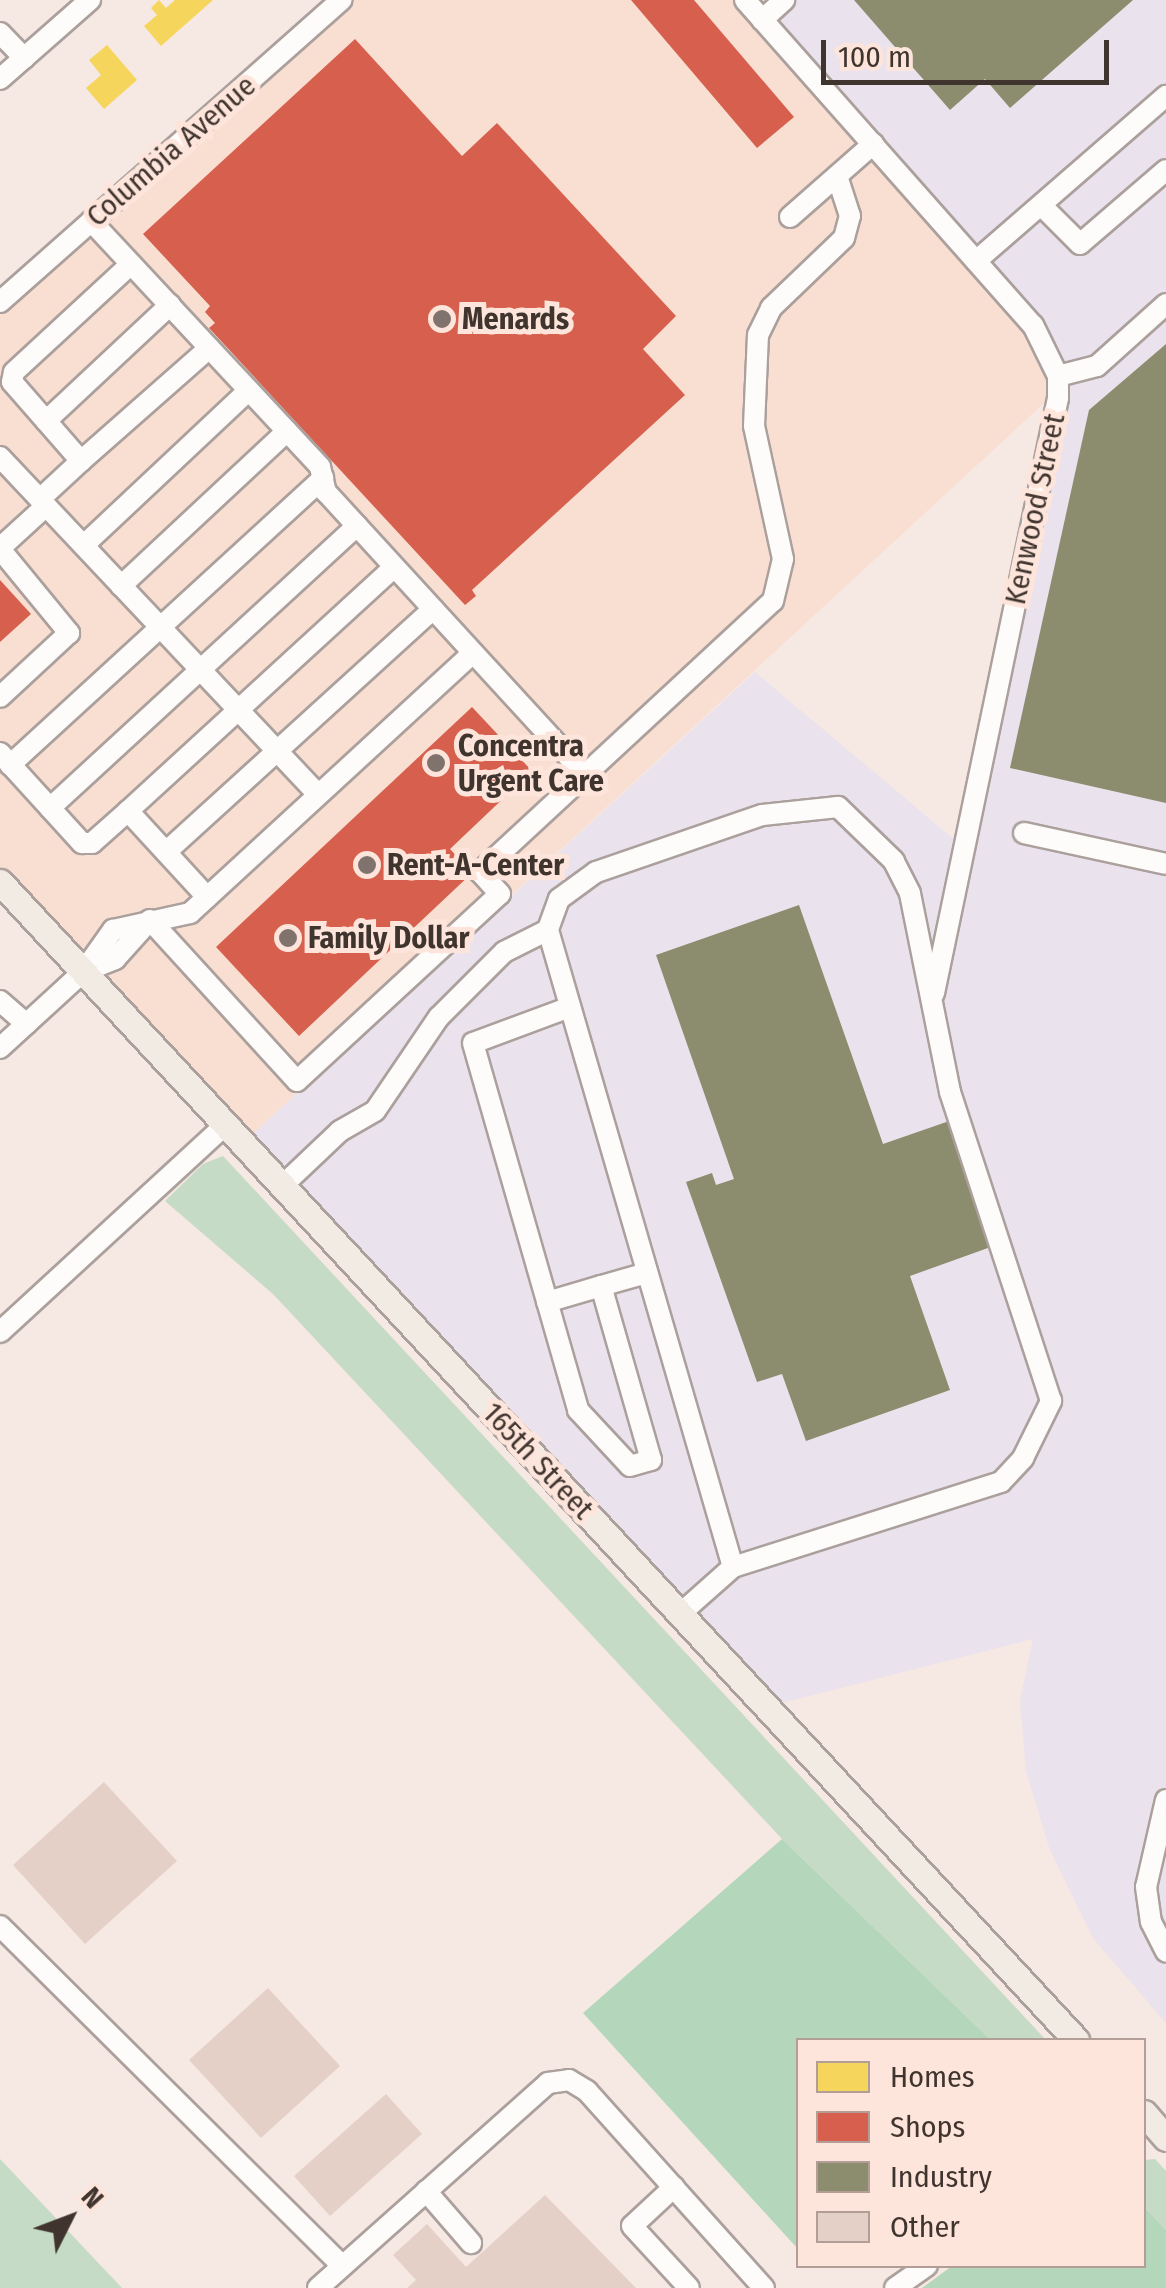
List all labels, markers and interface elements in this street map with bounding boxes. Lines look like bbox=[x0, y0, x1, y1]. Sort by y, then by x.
scale bar bbox=[826, 20, 1114, 82]
text: 100 m bbox=[838, 39, 911, 75]
street label: Columbia Avenue bbox=[79, 68, 263, 234]
place label: Menards bbox=[462, 301, 569, 337]
marker: Menards bbox=[431, 308, 453, 330]
street label: Kenwood Street bbox=[997, 410, 1073, 608]
place label: Concentra Urgent Care bbox=[458, 728, 604, 798]
marker: Concentra Urgent Care bbox=[423, 750, 449, 776]
place label: Rent-A-Center bbox=[387, 847, 564, 883]
marker: Rent-A-Center bbox=[356, 854, 378, 876]
place label: Family Dollar bbox=[308, 920, 469, 956]
marker: Family Dollar bbox=[277, 927, 299, 949]
street label: 165th Street bbox=[475, 1395, 601, 1527]
legend bbox=[796, 2038, 1146, 2268]
text: Homes bbox=[890, 2059, 975, 2095]
text: Shops bbox=[890, 2109, 965, 2145]
text: Industry bbox=[890, 2159, 992, 2195]
north arrow bbox=[20, 2168, 120, 2268]
text: N bbox=[75, 2180, 111, 2215]
text: Other bbox=[890, 2209, 960, 2245]

